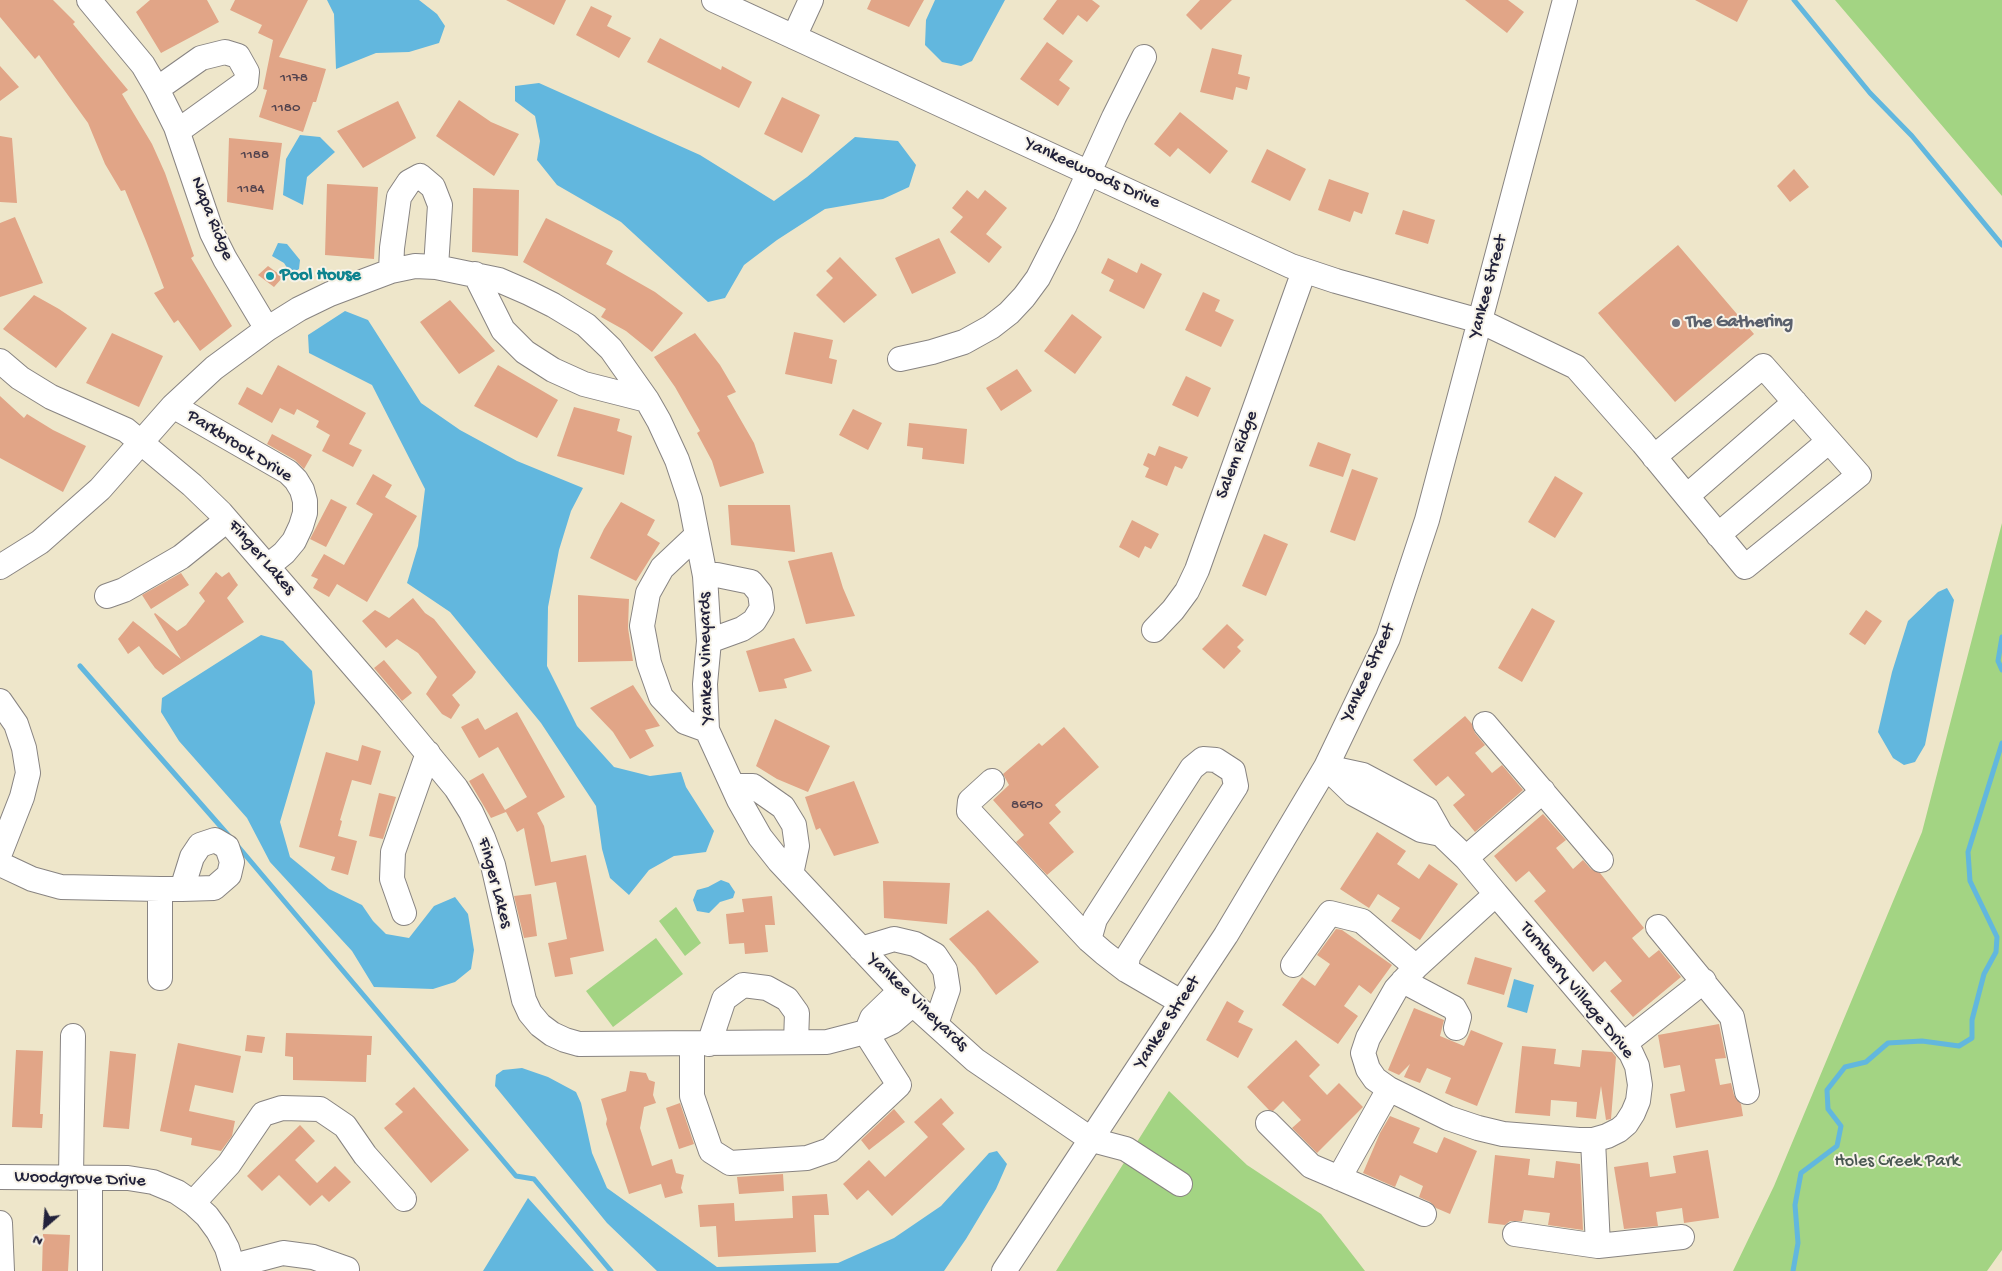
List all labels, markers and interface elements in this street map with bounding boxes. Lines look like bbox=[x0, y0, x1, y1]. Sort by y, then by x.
house number: 1178 bbox=[280, 70, 308, 88]
house number: 1180 bbox=[272, 100, 300, 118]
street label: Yankeewoods Drive bbox=[1021, 133, 1163, 215]
house number: 1188 bbox=[241, 147, 269, 165]
street label: Napa Ridge bbox=[184, 174, 238, 264]
house number: 1184 bbox=[237, 181, 265, 199]
street label: Yankee Street bbox=[1465, 233, 1513, 341]
place label: Pool House bbox=[280, 265, 361, 287]
marker: Pool House bbox=[264, 270, 276, 282]
place label: The Gathering bbox=[1686, 312, 1793, 334]
marker: The Gathering bbox=[1670, 317, 1682, 329]
street label: Parkbrook Drive bbox=[182, 406, 296, 488]
street label: Salem Ridge bbox=[1212, 408, 1264, 502]
street label: Finger Lakes bbox=[223, 516, 299, 600]
street label: Yankee Vineyards bbox=[695, 592, 719, 724]
street label: Yankee Street bbox=[1337, 621, 1401, 725]
house number: 8690 bbox=[1011, 797, 1043, 815]
street label: Finger Lakes bbox=[472, 836, 516, 930]
street label: Turnberry Village Drive bbox=[1514, 918, 1638, 1064]
street label: Yankee Vineyards bbox=[862, 949, 972, 1057]
street label: Yankee Street bbox=[1130, 973, 1206, 1073]
park label: Holes Creek Park bbox=[1834, 1151, 1960, 1173]
street label: Woodgrove Drive bbox=[14, 1167, 146, 1193]
north arrow bbox=[20, 1201, 70, 1251]
text: N bbox=[30, 1230, 46, 1249]

